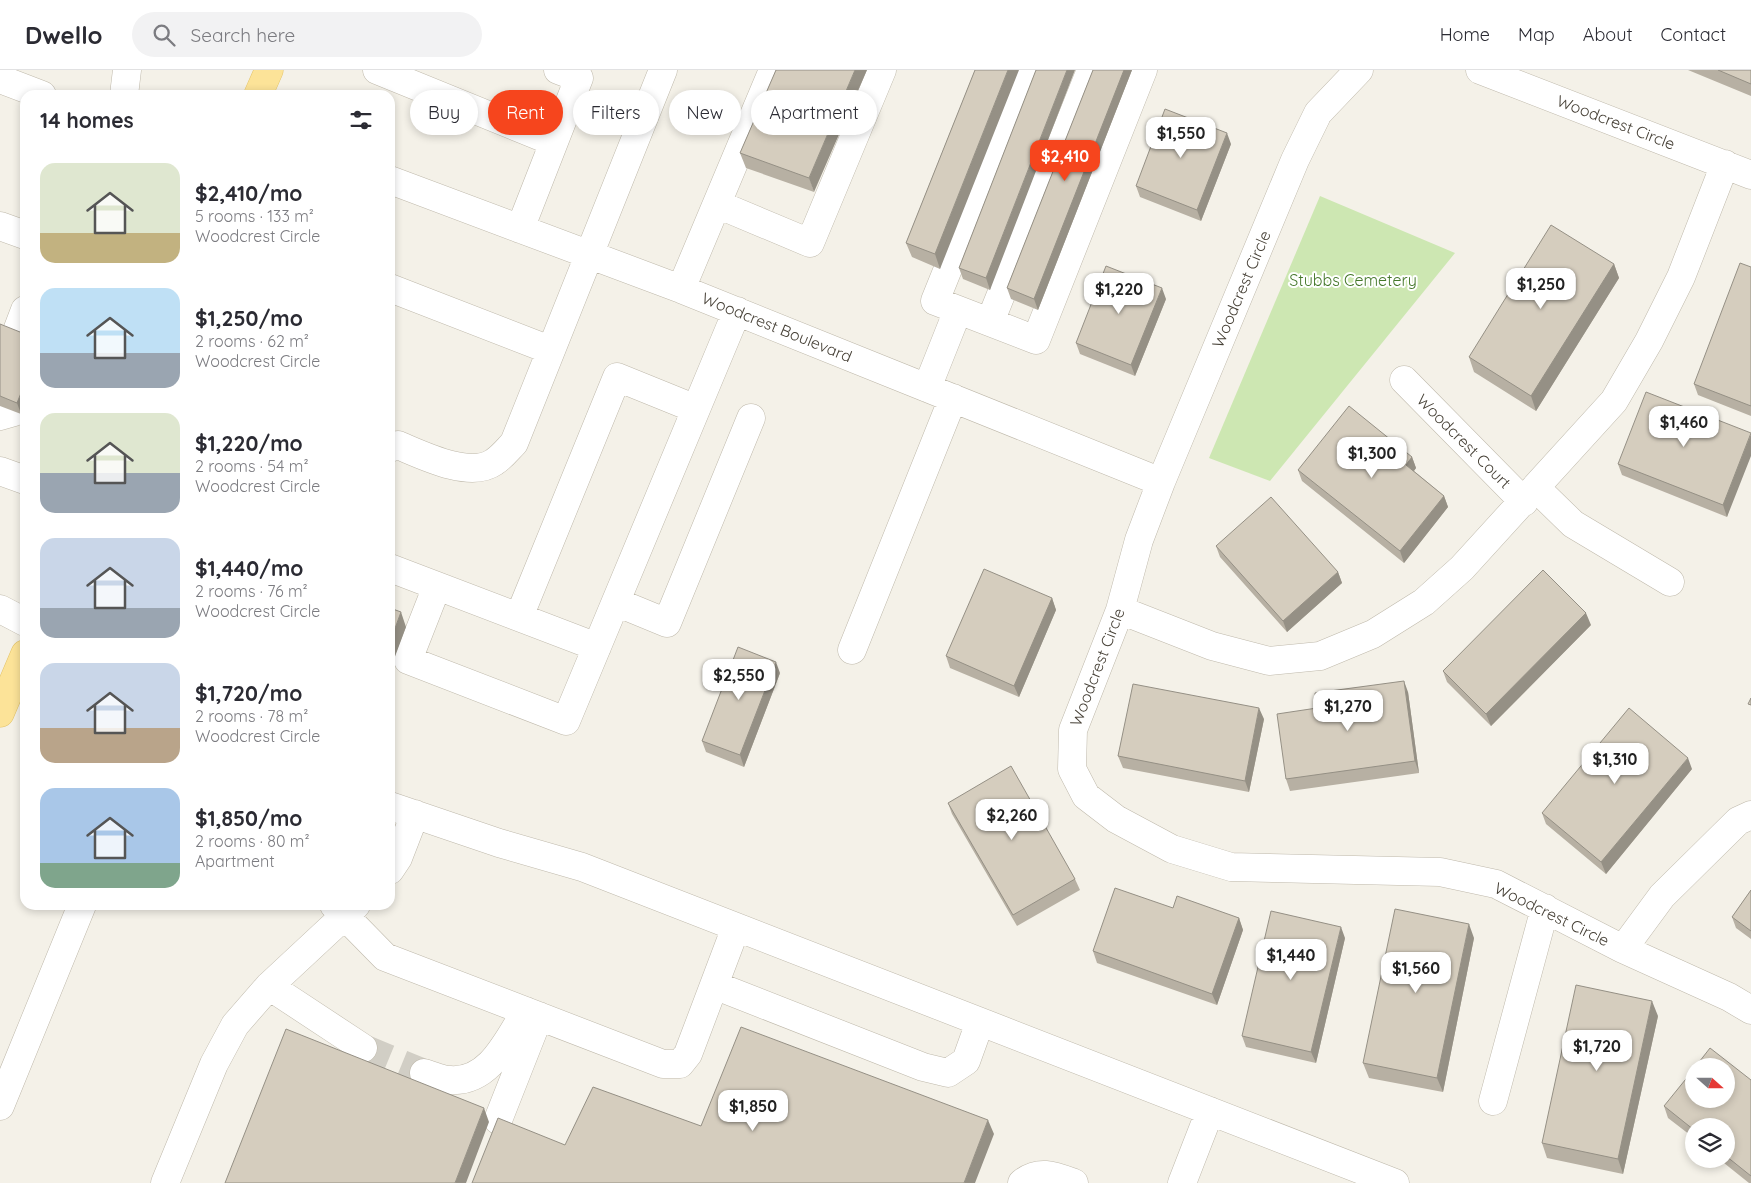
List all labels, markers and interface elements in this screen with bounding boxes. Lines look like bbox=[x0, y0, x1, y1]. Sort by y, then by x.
search box bbox=[132, 12, 482, 57]
text: Dwello bbox=[25, 20, 102, 50]
icon: search bbox=[150, 21, 178, 49]
text: Search here bbox=[190, 23, 295, 47]
text: Home bbox=[1440, 23, 1490, 46]
text: Map bbox=[1518, 23, 1555, 46]
text: About bbox=[1583, 23, 1633, 46]
text: Contact bbox=[1661, 23, 1726, 46]
chip: Buy bbox=[410, 90, 478, 135]
chip: Rent bbox=[488, 90, 563, 135]
chip: Filters bbox=[573, 90, 659, 135]
chip: New bbox=[669, 90, 741, 135]
chip: Apartment bbox=[751, 90, 877, 135]
street label: Woodcrest Circle bbox=[1554, 90, 1678, 154]
icon: filters bbox=[347, 106, 375, 134]
text: 14 homes bbox=[40, 107, 134, 133]
pin: $1,550 bbox=[1140, 116, 1222, 159]
text: $1,550 bbox=[1157, 123, 1205, 143]
pin: $2,410 bbox=[1024, 140, 1106, 182]
text: $2,410 bbox=[1041, 146, 1089, 166]
text: $2,410/mo bbox=[195, 180, 302, 206]
icon: home bbox=[80, 183, 140, 243]
text: 5 rooms · 133 m² bbox=[195, 206, 314, 226]
text: Woodcrest Circle bbox=[195, 226, 320, 246]
street label: Woodcrest Circle bbox=[1207, 227, 1275, 351]
pin: $1,250 bbox=[1500, 268, 1582, 310]
park label: Stubbs Cemetery bbox=[1289, 270, 1417, 290]
pin: $1,220 bbox=[1078, 272, 1160, 315]
text: $1,250 bbox=[1517, 274, 1565, 294]
text: $1,220 bbox=[1095, 279, 1143, 299]
street label: Woodcrest Boulevard bbox=[699, 288, 855, 366]
text: $1,250/mo bbox=[195, 305, 303, 331]
icon: home bbox=[80, 308, 140, 368]
text: 2 rooms · 62 m² bbox=[195, 331, 309, 351]
text: Woodcrest Circle bbox=[195, 351, 320, 371]
street label: Woodcrest Court bbox=[1413, 390, 1515, 492]
pin: $1,460 bbox=[1643, 406, 1725, 448]
text: $1,460 bbox=[1660, 412, 1708, 432]
text: $1,220/mo bbox=[195, 430, 303, 456]
icon: home bbox=[80, 433, 140, 493]
pin: $1,300 bbox=[1331, 436, 1413, 479]
text: $1,300 bbox=[1348, 443, 1396, 463]
text: 2 rooms · 54 m² bbox=[195, 456, 309, 476]
text: Woodcrest Circle bbox=[195, 476, 320, 496]
text: $1,440/mo bbox=[195, 555, 303, 581]
icon: home bbox=[80, 558, 140, 618]
text: 2 rooms · 76 m² bbox=[195, 581, 308, 601]
text: Woodcrest Circle bbox=[195, 601, 320, 621]
street label: Woodcrest Circle bbox=[1065, 605, 1129, 729]
pin: $2,550 bbox=[698, 658, 780, 701]
text: $2,550 bbox=[713, 665, 765, 685]
text: $1,720/mo bbox=[195, 680, 302, 706]
icon: home bbox=[80, 683, 140, 743]
pin: $1,270 bbox=[1307, 690, 1389, 732]
text: $1,270 bbox=[1324, 696, 1372, 716]
text: 2 rooms · 78 m² bbox=[195, 706, 308, 726]
text: Woodcrest Circle bbox=[195, 726, 320, 746]
pin: $1,310 bbox=[1574, 742, 1656, 785]
text: $1,310 bbox=[1593, 749, 1637, 769]
pin: $2,260 bbox=[971, 798, 1053, 841]
text: $1,850/mo bbox=[195, 805, 302, 831]
text: $2,260 bbox=[987, 805, 1037, 825]
icon: home bbox=[80, 808, 140, 868]
text: 2 rooms · 80 m² bbox=[195, 831, 310, 851]
text: Apartment bbox=[195, 851, 275, 871]
street label: Woodcrest Circle bbox=[1491, 878, 1613, 950]
pin: $1,440 bbox=[1250, 938, 1332, 981]
text: $1,440 bbox=[1267, 945, 1315, 965]
pin: $1,560 bbox=[1375, 952, 1457, 994]
text: $1,560 bbox=[1392, 958, 1440, 978]
pin: $1,720 bbox=[1556, 1030, 1638, 1072]
text: $1,720 bbox=[1573, 1036, 1621, 1056]
north arrow bbox=[1685, 1058, 1735, 1108]
map controls bbox=[1685, 1058, 1735, 1168]
pin: $1,850 bbox=[712, 1090, 794, 1132]
text: $1,850 bbox=[729, 1096, 777, 1116]
button: layers bbox=[1685, 1118, 1735, 1168]

